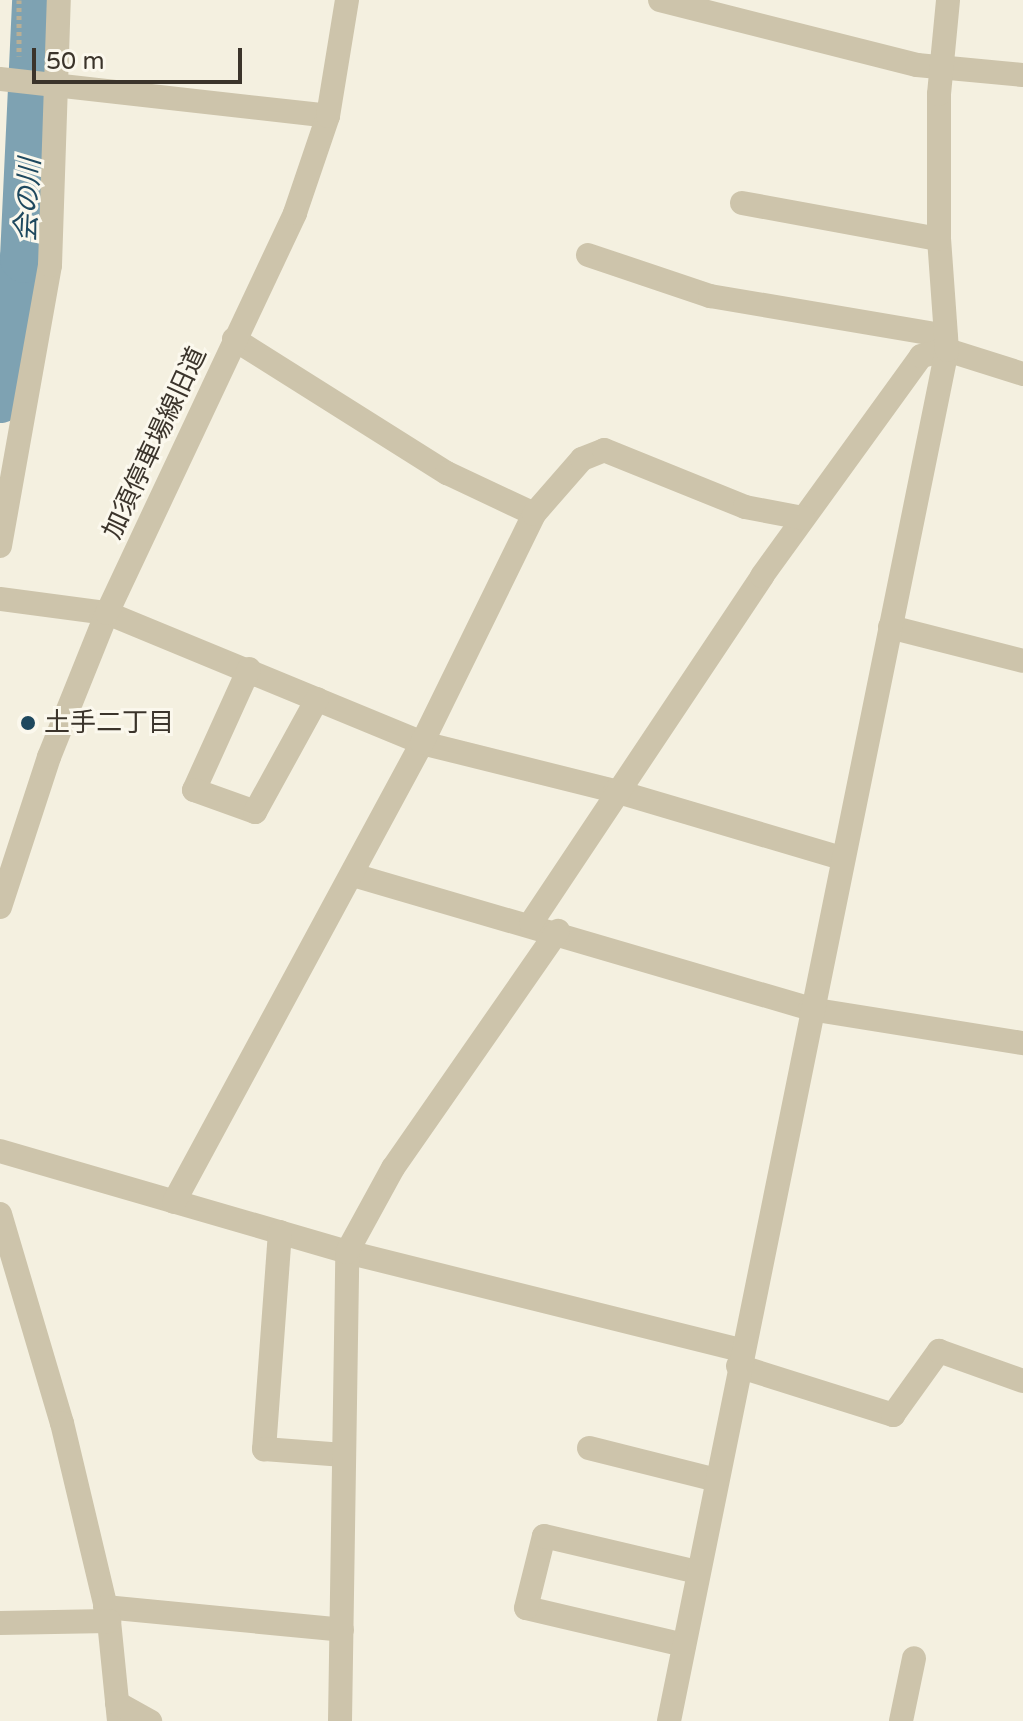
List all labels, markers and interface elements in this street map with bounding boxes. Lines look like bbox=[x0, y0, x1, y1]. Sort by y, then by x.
scale bar bbox=[36, 32, 246, 82]
text: 50 m bbox=[46, 47, 104, 76]
water label: 会の川 bbox=[9, 157, 47, 243]
street label: 加須停車場線旧道 bbox=[97, 342, 213, 544]
place label: 土手二丁目 bbox=[44, 707, 174, 739]
marker: 土手二丁目 bbox=[19, 714, 37, 732]

